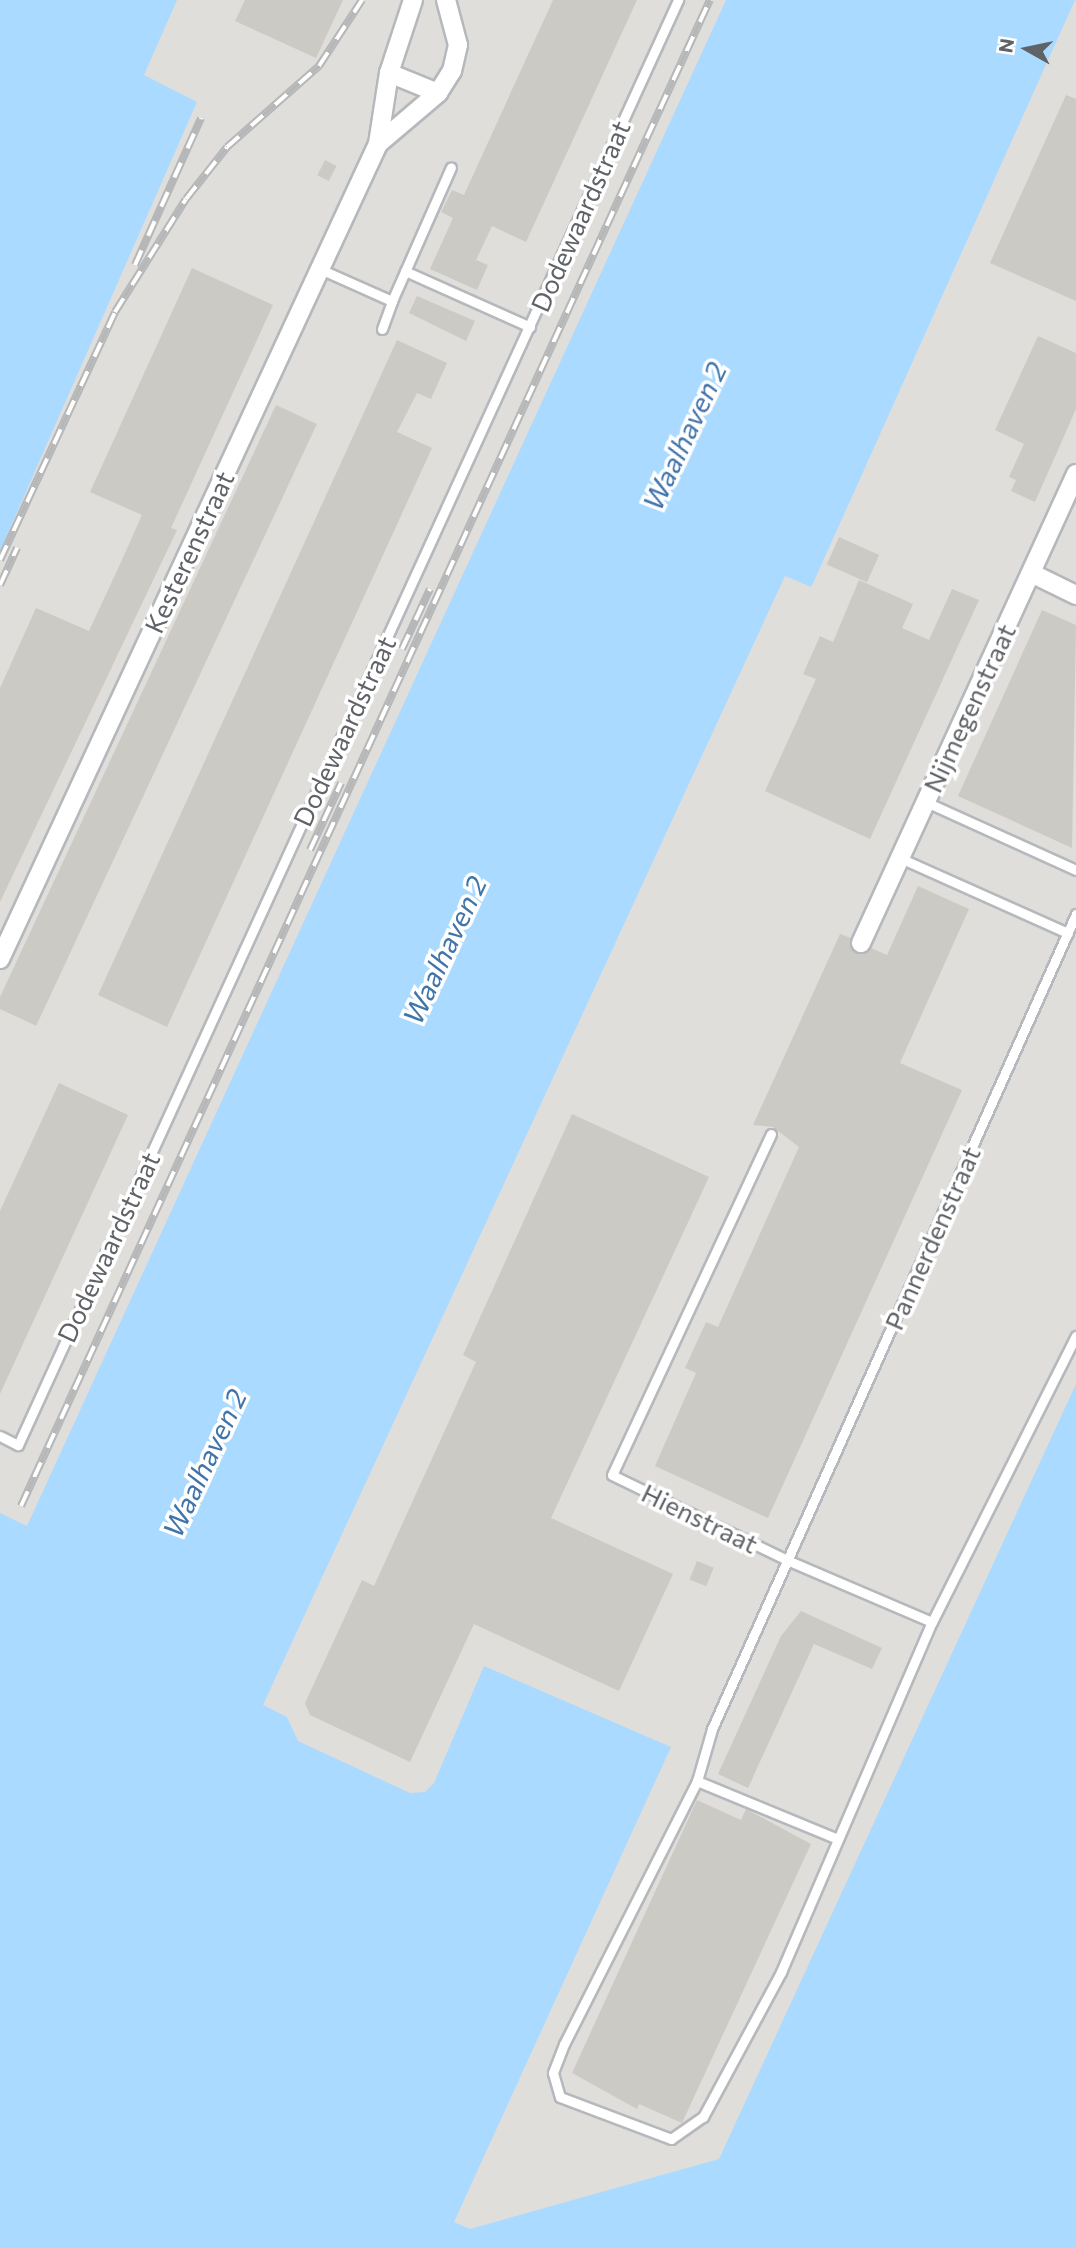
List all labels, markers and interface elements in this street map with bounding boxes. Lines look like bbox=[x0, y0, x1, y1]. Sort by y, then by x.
north arrow bbox=[992, 14, 1062, 84]
text: N bbox=[993, 37, 1018, 54]
street label: Dodewaardstraat bbox=[524, 115, 636, 317]
water label: Waalhaven 2 bbox=[635, 357, 733, 515]
street label: Kesterenstraat bbox=[138, 466, 240, 638]
street label: Nijmegenstraat bbox=[916, 619, 1022, 797]
street label: Dodewaardstraat bbox=[286, 631, 402, 831]
water label: Waalhaven 2 bbox=[395, 871, 493, 1029]
street label: Pannerdenstraat bbox=[878, 1141, 986, 1335]
street label: Dodewaardstraat bbox=[50, 1147, 166, 1347]
water label: Waalhaven 2 bbox=[155, 1384, 253, 1542]
street label: Hienstraat bbox=[637, 1477, 763, 1559]

